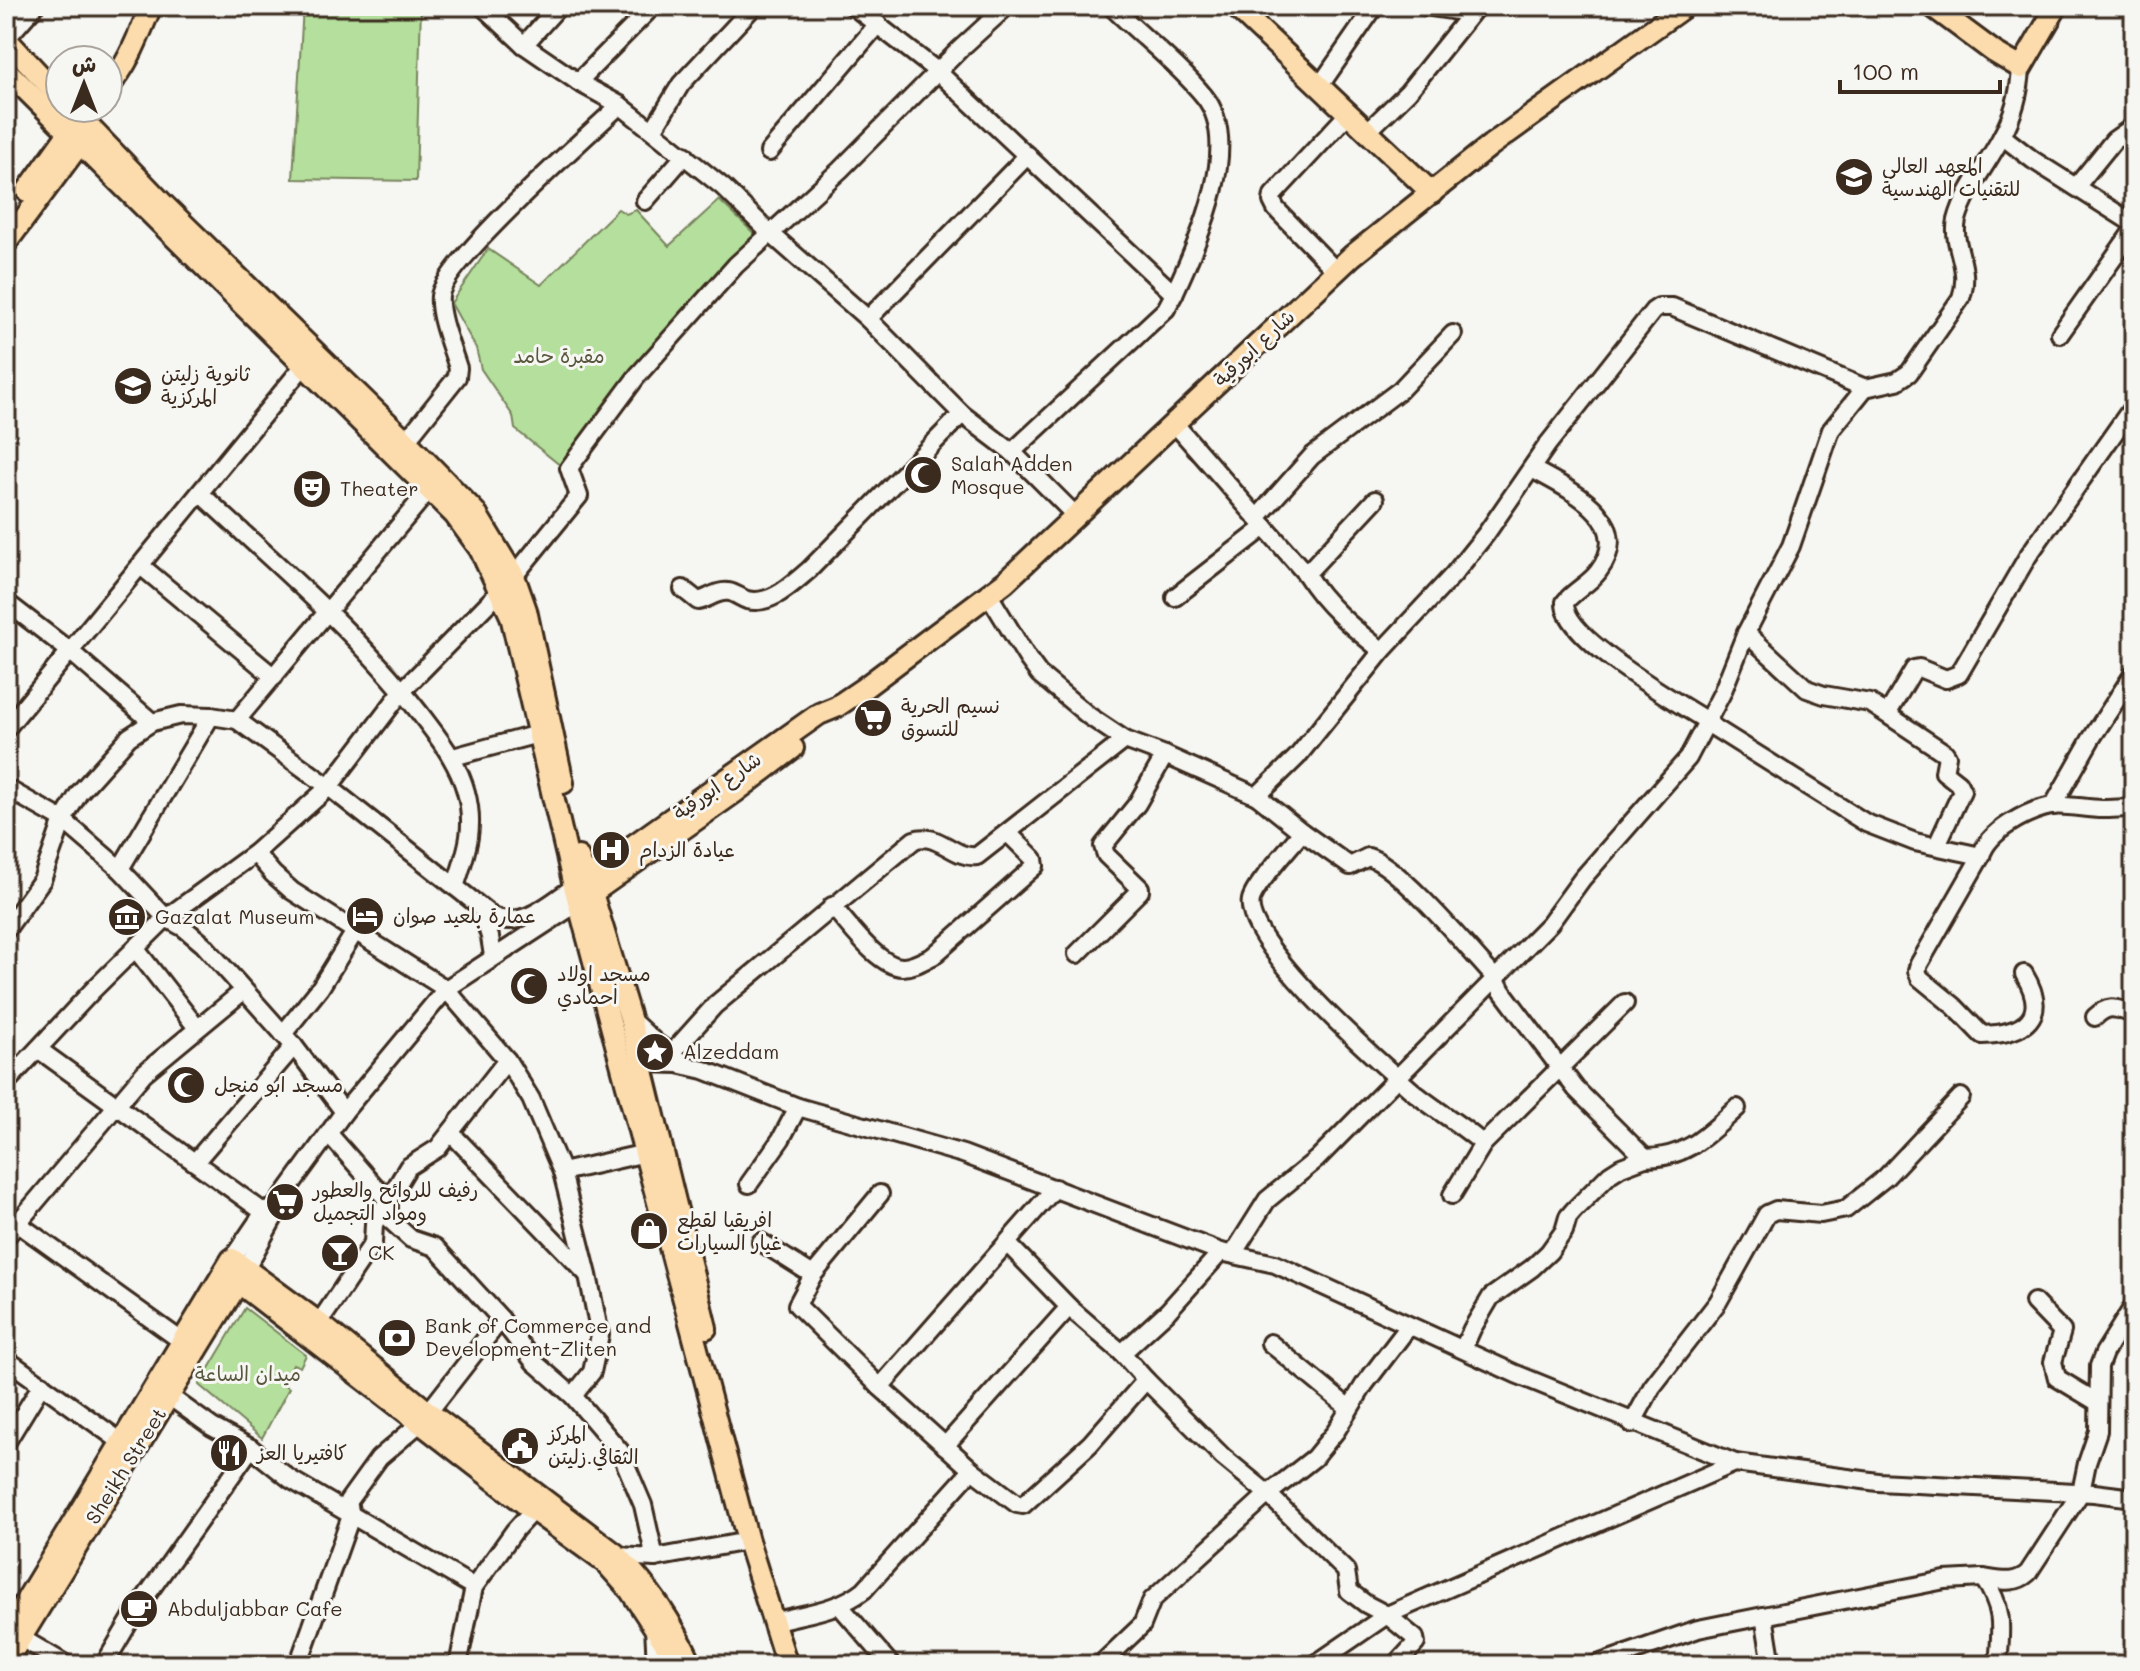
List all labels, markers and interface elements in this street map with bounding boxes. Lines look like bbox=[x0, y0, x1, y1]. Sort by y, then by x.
north arrow bbox=[44, 44, 124, 124]
scale bar bbox=[1840, 44, 2000, 94]
text: ش bbox=[72, 49, 96, 78]
text: 100 m bbox=[1852, 55, 1919, 86]
place label: المعهد العالي للتقنيات الهندسية bbox=[1882, 152, 2020, 201]
school or university icon: المعهد العالي للتقنيات الهندسية bbox=[1833, 156, 1875, 198]
street label: شارع ابورقية bbox=[1207, 303, 1301, 393]
park label: مقبرة حامد bbox=[513, 342, 605, 368]
place label: ثانوية زليتن المركزية bbox=[161, 360, 251, 409]
school or university icon: ثانوية زليتن المركزية bbox=[112, 365, 154, 407]
place label: Salah Adden Mosque bbox=[951, 450, 1073, 499]
mosque icon: Salah Adden Mosque bbox=[902, 454, 944, 496]
theatre icon: Theater bbox=[291, 468, 333, 510]
place label: Theater bbox=[340, 475, 418, 501]
place label: نسيم الحرية للتسوق bbox=[901, 692, 1000, 743]
supermarket icon: نسيم الحرية للتسوق bbox=[852, 697, 894, 739]
street label: شارع ابورقية bbox=[667, 745, 767, 827]
hospital icon: عيادة الزدام bbox=[590, 829, 632, 871]
place label: عيادة الزدام bbox=[639, 836, 735, 866]
hotel icon: عمارة بلعيد صوان bbox=[344, 895, 386, 937]
museum icon: Gazalat Museum bbox=[106, 896, 148, 938]
place label: عمارة بلعيد صوان bbox=[393, 902, 537, 928]
place label: Gazalat Museum bbox=[155, 903, 314, 929]
place label: مسجد اولاد احمادي bbox=[557, 960, 651, 1012]
mosque icon: مسجد اولاد احمادي bbox=[508, 965, 550, 1007]
place icon: Alzeddam bbox=[634, 1031, 676, 1073]
place label: Alzeddam bbox=[683, 1038, 779, 1064]
mosque icon: مسجد ابو منجل bbox=[165, 1064, 207, 1106]
place label: مسجد ابو منجل bbox=[214, 1071, 343, 1097]
place label: رفيف للروائح والعطور ومواد التجميل bbox=[311, 1176, 478, 1226]
supermarket icon: رفيف للروائح والعطور ومواد التجميل bbox=[264, 1181, 306, 1223]
place label: افريقيا لقطع غيار السيارات bbox=[677, 1206, 782, 1255]
shop icon: افريقيا لقطع غيار السيارات bbox=[628, 1210, 670, 1252]
bar icon: CK bbox=[319, 1232, 361, 1274]
place label: CK bbox=[368, 1239, 394, 1265]
place label: Bank of Commerce and Development-Zliten bbox=[425, 1312, 651, 1361]
bank icon: Bank of Commerce and Development-Zliten bbox=[376, 1317, 418, 1359]
park label: ميدان الساعة bbox=[195, 1360, 301, 1386]
street label: Sheikh Street bbox=[79, 1402, 171, 1529]
place label: المركز الثقافي.زليتن bbox=[546, 1420, 639, 1471]
public building icon: المركز الثقافي.زليتن bbox=[499, 1425, 541, 1467]
restaurant icon: كافتيريا العز bbox=[208, 1432, 250, 1474]
place label: كافتيريا العز bbox=[255, 1439, 347, 1465]
cafe icon: Abduljabbar Cafe bbox=[118, 1588, 160, 1630]
place label: Abduljabbar Cafe bbox=[167, 1595, 343, 1621]

